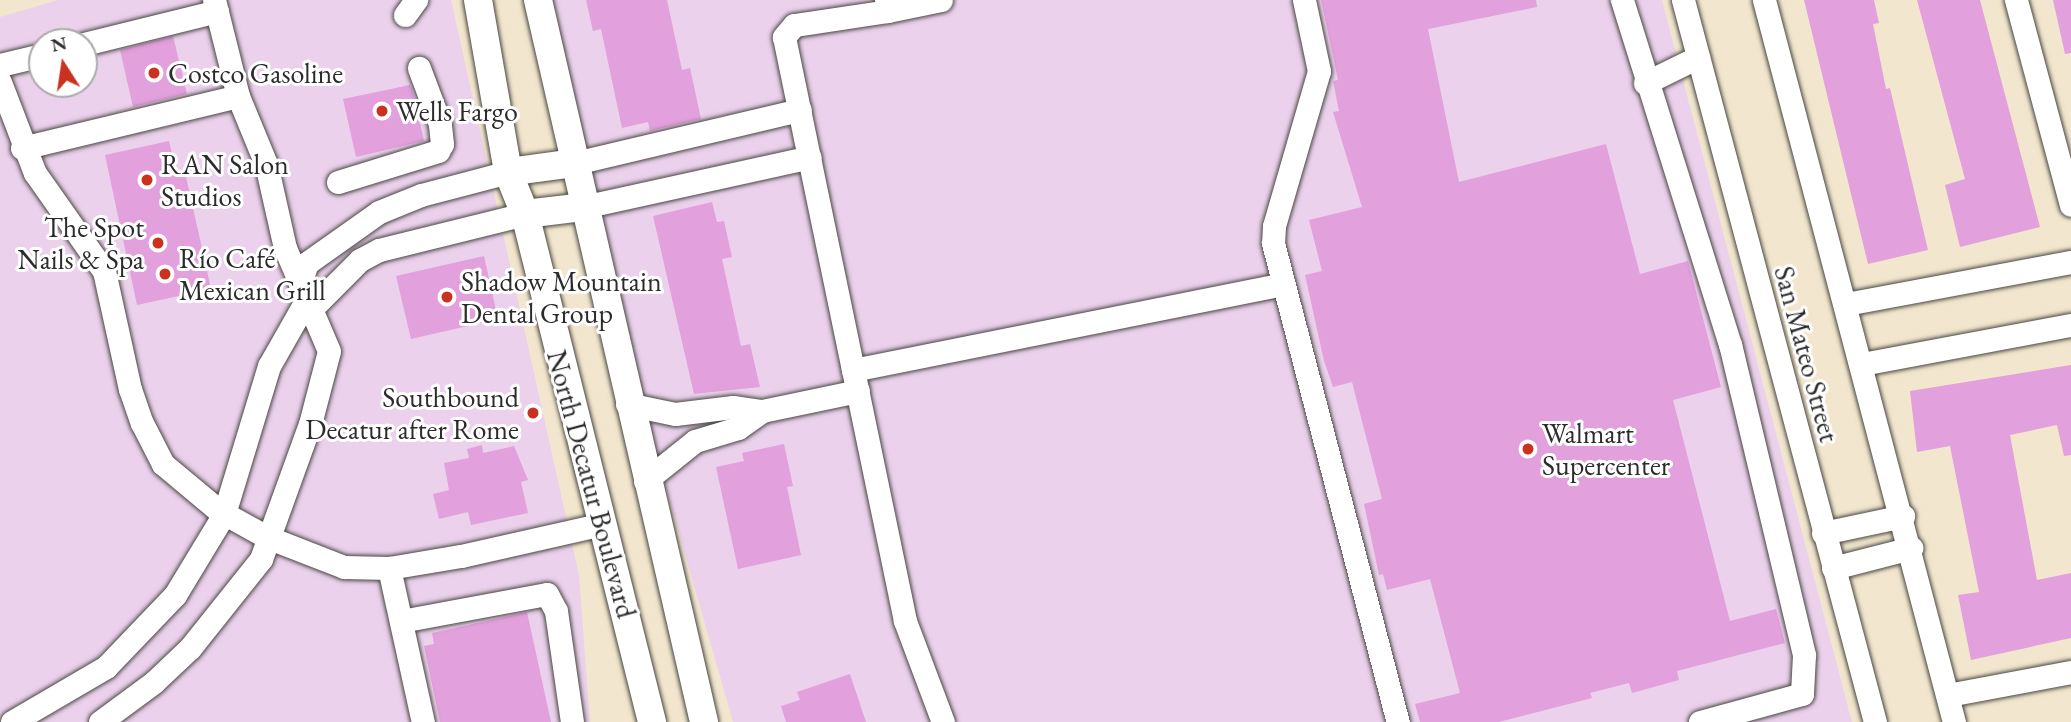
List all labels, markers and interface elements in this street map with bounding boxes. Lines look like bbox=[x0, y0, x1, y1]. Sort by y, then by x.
north arrow bbox=[28, 28, 98, 98]
text: N bbox=[49, 30, 69, 58]
place label: Costco Gasoline bbox=[168, 56, 343, 90]
marker: Costco Gasoline bbox=[146, 65, 162, 81]
place label: Wells Fargo bbox=[396, 94, 518, 128]
marker: Wells Fargo bbox=[374, 103, 390, 119]
place label: RAN Salon Studios bbox=[161, 147, 289, 213]
marker: RAN Salon Studios bbox=[139, 172, 155, 188]
place label: The Spot Nails & Spa bbox=[17, 210, 144, 276]
marker: The Spot Nails & Spa bbox=[150, 235, 166, 251]
place label: Río Café Mexican Grill bbox=[179, 241, 326, 307]
street label: San Mateo Street bbox=[1767, 262, 1847, 446]
place label: Shadow Mountain Dental Group bbox=[461, 264, 662, 330]
marker: Río Café Mexican Grill bbox=[157, 266, 173, 282]
marker: Shadow Mountain Dental Group bbox=[439, 289, 455, 305]
street label: North Decatur Boulevard bbox=[540, 346, 644, 622]
place label: Southbound Decatur after Rome bbox=[305, 380, 519, 446]
marker: Southbound Decatur after Rome bbox=[525, 405, 541, 421]
place label: Walmart Supercenter bbox=[1542, 416, 1670, 482]
marker: Walmart Supercenter bbox=[1520, 441, 1536, 457]

